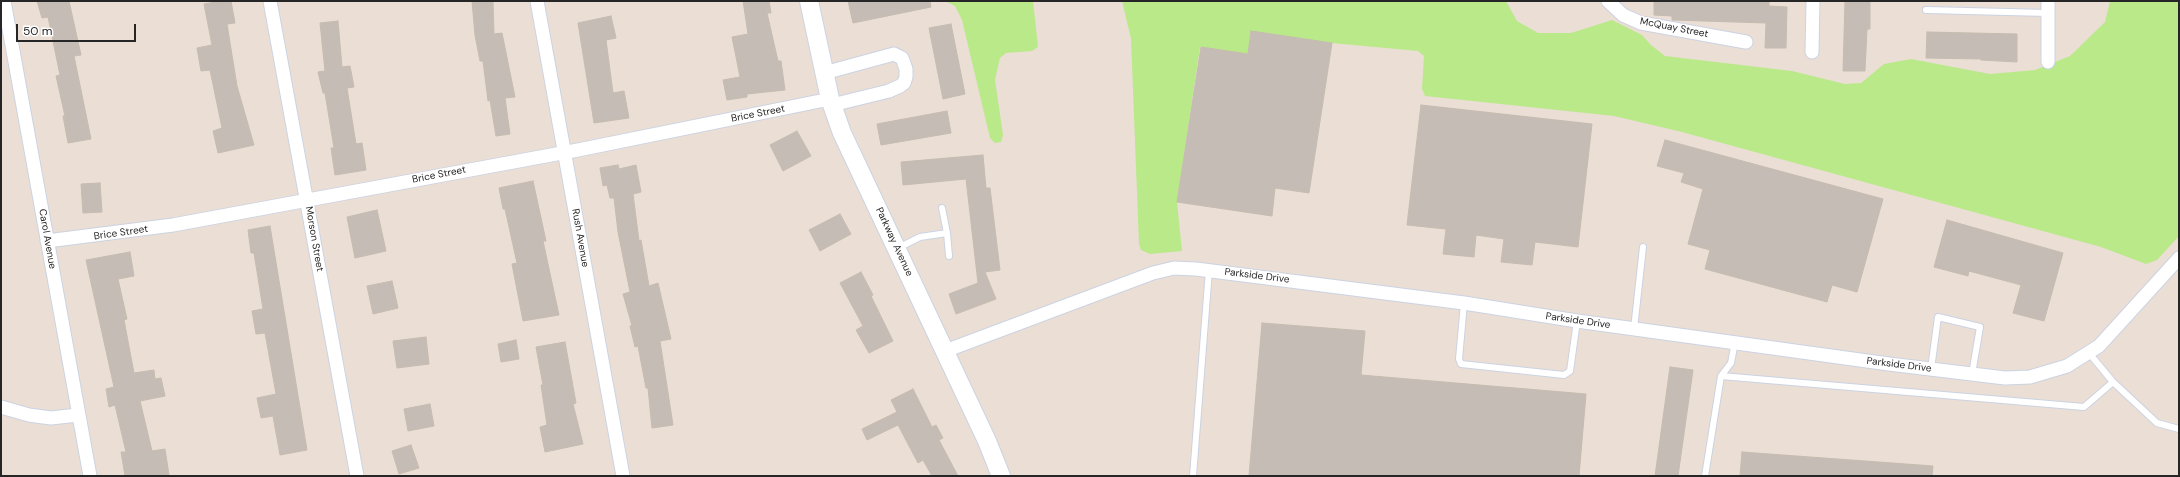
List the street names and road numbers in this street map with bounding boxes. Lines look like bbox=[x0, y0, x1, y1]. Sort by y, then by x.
street label: McQuay Street bbox=[1639, 15, 1709, 41]
street label: Brice Street bbox=[730, 103, 786, 125]
street label: Brice Street bbox=[411, 164, 467, 186]
street label: Morson Street bbox=[302, 206, 326, 272]
street label: Parkway Avenue bbox=[873, 206, 915, 278]
street label: Carol Avenue bbox=[36, 208, 58, 270]
street label: Rush Avenue bbox=[569, 208, 591, 268]
street label: Brice Street bbox=[93, 223, 149, 243]
street label: Parkside Drive bbox=[1224, 266, 1290, 286]
street label: Parkside Drive bbox=[1545, 311, 1611, 331]
street label: Parkside Drive bbox=[1866, 355, 1932, 375]

